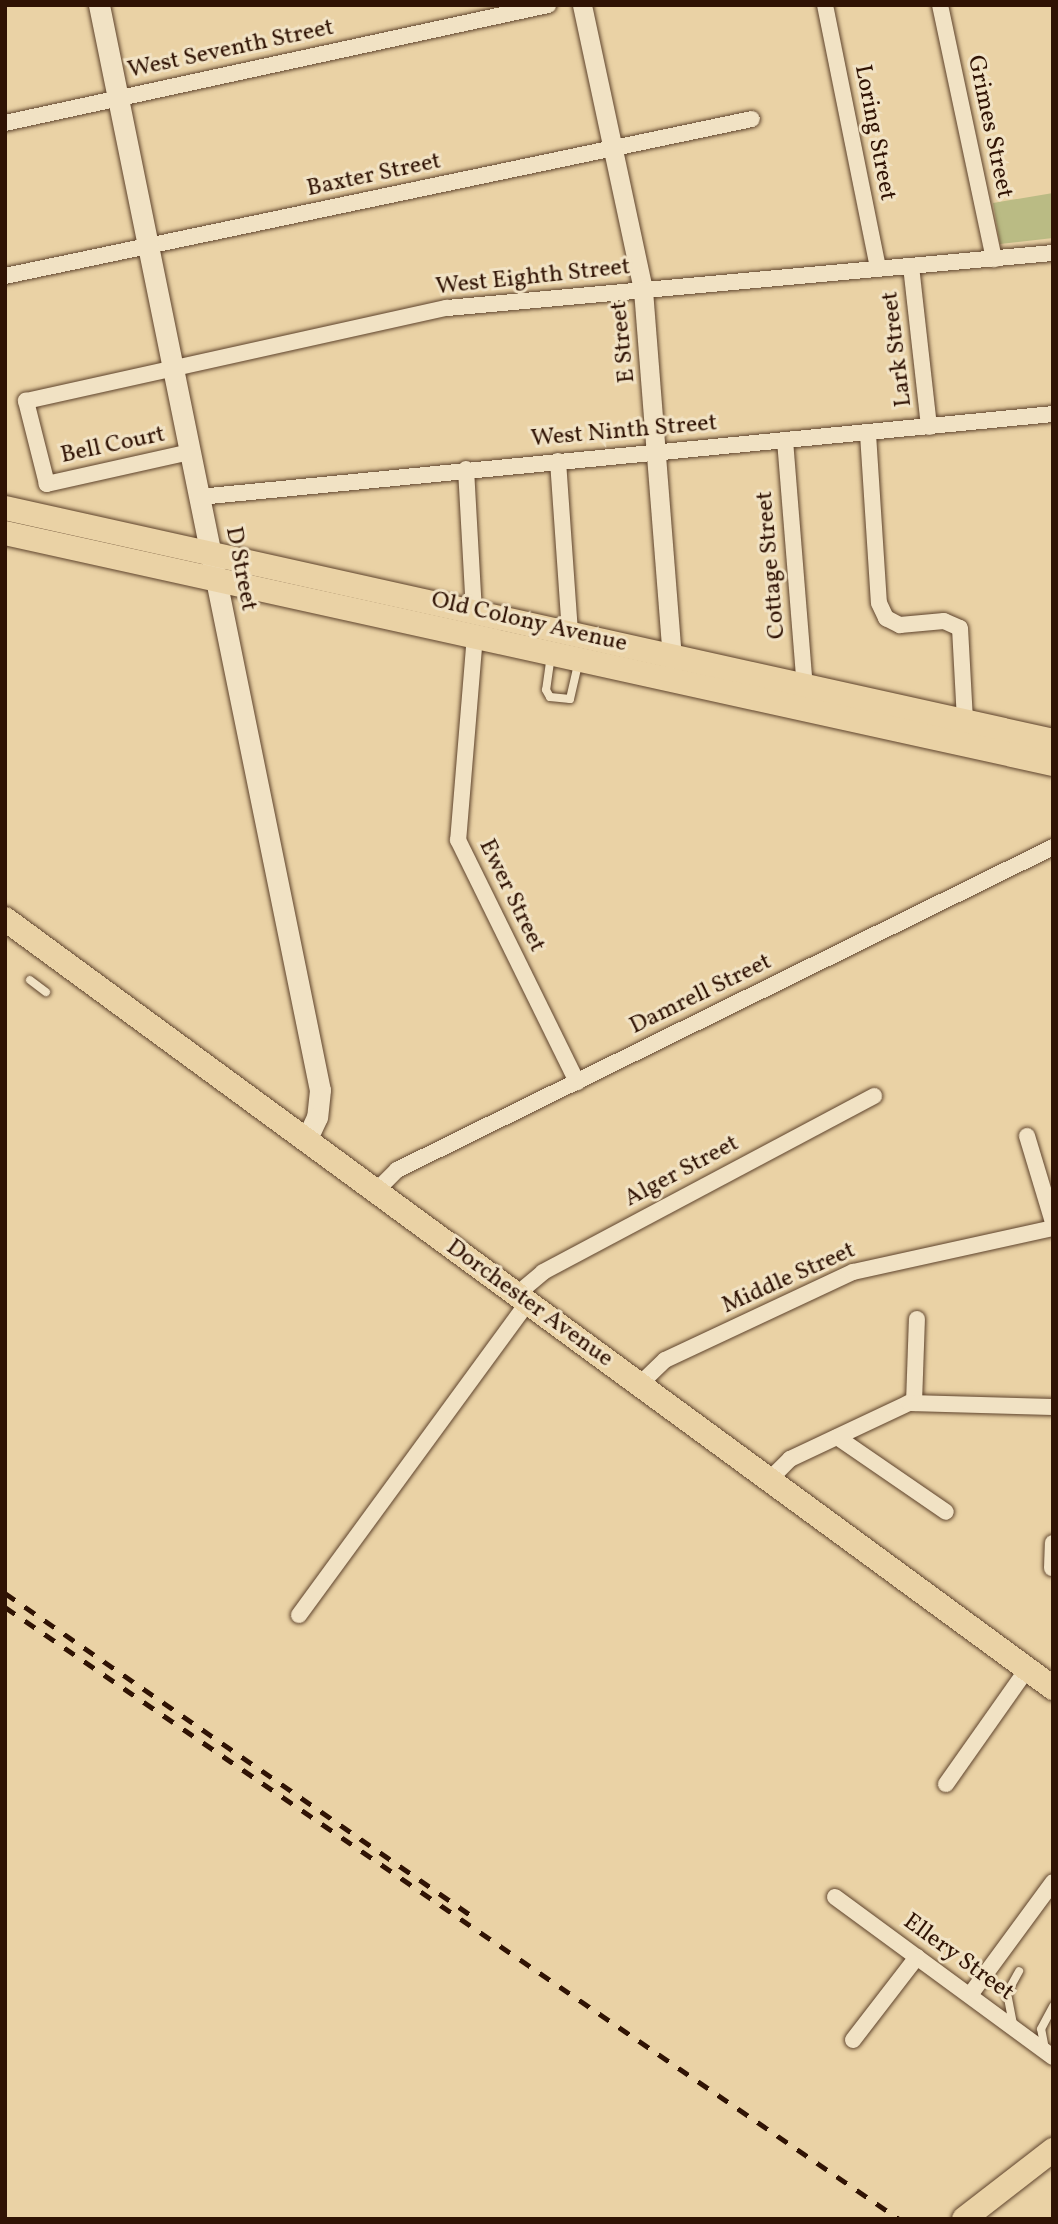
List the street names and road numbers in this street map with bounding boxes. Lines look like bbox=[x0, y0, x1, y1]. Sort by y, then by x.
street label: West Seventh Street bbox=[125, 14, 337, 86]
street label: Grimes Street bbox=[960, 53, 1018, 201]
street label: Loring Street bbox=[847, 63, 901, 203]
street label: Baxter Street bbox=[304, 148, 444, 204]
street label: West Eighth Street bbox=[434, 253, 632, 303]
street label: Lark Street bbox=[877, 290, 919, 408]
street label: E Street bbox=[605, 300, 643, 384]
street label: West Ninth Street bbox=[530, 410, 718, 454]
street label: Bell Court bbox=[58, 421, 168, 471]
street label: Cottage Street bbox=[751, 490, 793, 640]
street label: D Street bbox=[218, 524, 262, 614]
street label: Old Colony Avenue bbox=[428, 586, 630, 660]
street label: Ewer Street bbox=[471, 835, 551, 957]
street label: Damrell Street bbox=[625, 948, 777, 1042]
street label: Alger Street bbox=[620, 1130, 744, 1214]
street label: Dorchester Avenue bbox=[440, 1234, 618, 1374]
street label: Middle Street bbox=[718, 1237, 860, 1321]
street label: Ellery Street bbox=[897, 1908, 1019, 2008]

